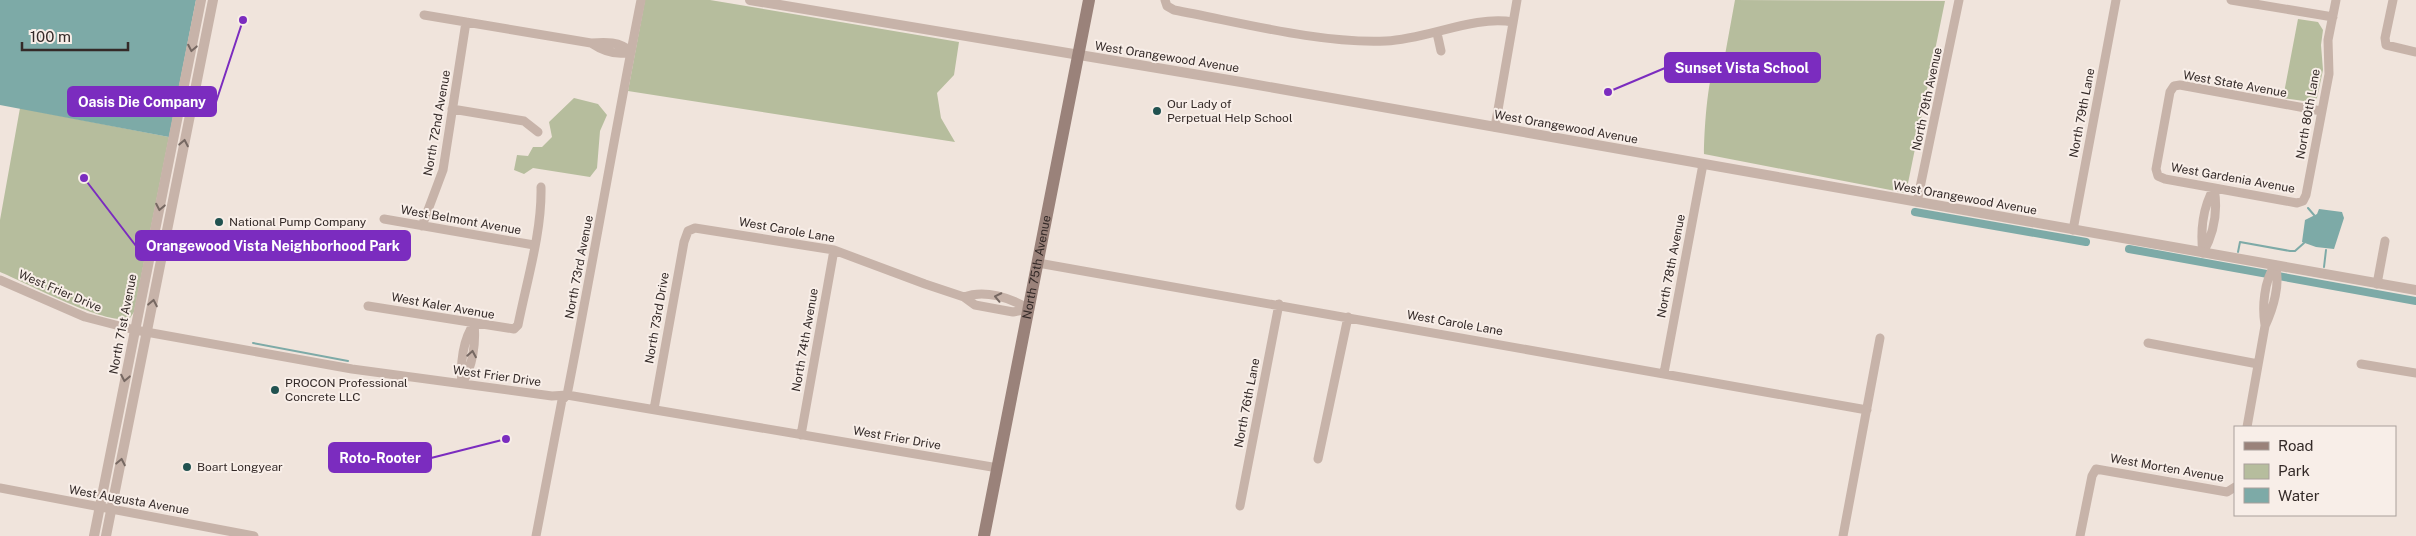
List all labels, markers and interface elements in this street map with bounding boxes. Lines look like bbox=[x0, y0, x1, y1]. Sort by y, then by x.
scale bar bbox=[22, 20, 129, 52]
text: 100 m bbox=[30, 28, 71, 45]
street label: West Orangewood Avenue bbox=[1094, 39, 1240, 75]
one-way arrow bbox=[187, 43, 197, 52]
street label: North 79th Avenue bbox=[1909, 46, 1945, 152]
callout: Sunset Vista School bbox=[1665, 53, 1820, 82]
text: Sunset Vista School bbox=[1675, 60, 1810, 76]
street label: North 79th Lane bbox=[2066, 67, 2098, 159]
street label: West State Avenue bbox=[2182, 68, 2288, 100]
street label: North 80th Lane bbox=[2293, 68, 2323, 160]
street label: North 72nd Avenue bbox=[421, 69, 453, 177]
callout: Oasis Die Company bbox=[68, 87, 216, 116]
text: Oasis Die Company bbox=[78, 94, 206, 110]
place label: Our Lady of Perpetual Help School bbox=[1167, 97, 1293, 125]
marker: Our Lady of Perpetual Help School bbox=[1151, 105, 1163, 117]
street label: West Orangewood Avenue bbox=[1493, 107, 1639, 147]
one-way arrow bbox=[179, 139, 189, 148]
street label: West Gardenia Avenue bbox=[2170, 160, 2296, 196]
street label: West Orangewood Avenue bbox=[1892, 178, 2038, 218]
street label: West Belmont Avenue bbox=[400, 202, 523, 238]
one-way arrow bbox=[155, 203, 165, 212]
street label: North 78th Avenue bbox=[1654, 213, 1688, 319]
street label: North 73rd Avenue bbox=[562, 214, 596, 320]
street label: North 75th Avenue bbox=[1020, 214, 1054, 320]
place label: National Pump Company bbox=[229, 215, 367, 229]
street label: West Carole Lane bbox=[738, 215, 836, 245]
marker: National Pump Company bbox=[213, 216, 225, 228]
callout: Orangewood Vista Neighborhood Park bbox=[136, 231, 410, 260]
text: Orangewood Vista Neighborhood Park bbox=[146, 238, 400, 254]
street label: West Frier Drive bbox=[16, 267, 104, 315]
street label: North 73rd Drive bbox=[642, 271, 672, 365]
street label: North 71st Avenue bbox=[106, 272, 140, 375]
street label: North 74th Avenue bbox=[789, 287, 821, 393]
street label: West Kaler Avenue bbox=[390, 290, 496, 322]
one-way arrow bbox=[993, 292, 1002, 303]
one-way arrow bbox=[147, 298, 157, 307]
street label: West Carole Lane bbox=[1406, 308, 1504, 338]
one-way arrow bbox=[466, 350, 476, 359]
street label: North 76th Lane bbox=[1231, 357, 1263, 449]
street label: West Frier Drive bbox=[452, 363, 542, 389]
one-way arrow bbox=[120, 374, 131, 382]
place label: PROCON Professional Concrete LLC bbox=[285, 376, 408, 404]
marker: PROCON Professional Concrete LLC bbox=[269, 384, 281, 396]
street label: West Frier Drive bbox=[852, 423, 942, 453]
legend bbox=[2234, 426, 2396, 516]
text: Road bbox=[2278, 437, 2314, 454]
callout: Roto-Rooter bbox=[329, 443, 431, 472]
text: Roto-Rooter bbox=[339, 450, 421, 466]
street label: West Morten Avenue bbox=[2109, 451, 2225, 485]
one-way arrow bbox=[115, 458, 126, 466]
place label: Boart Longyear bbox=[197, 460, 283, 474]
marker: Boart Longyear bbox=[181, 461, 193, 473]
text: Park bbox=[2278, 462, 2310, 479]
street label: West Augusta Avenue bbox=[68, 483, 191, 518]
text: Water bbox=[2278, 487, 2320, 504]

